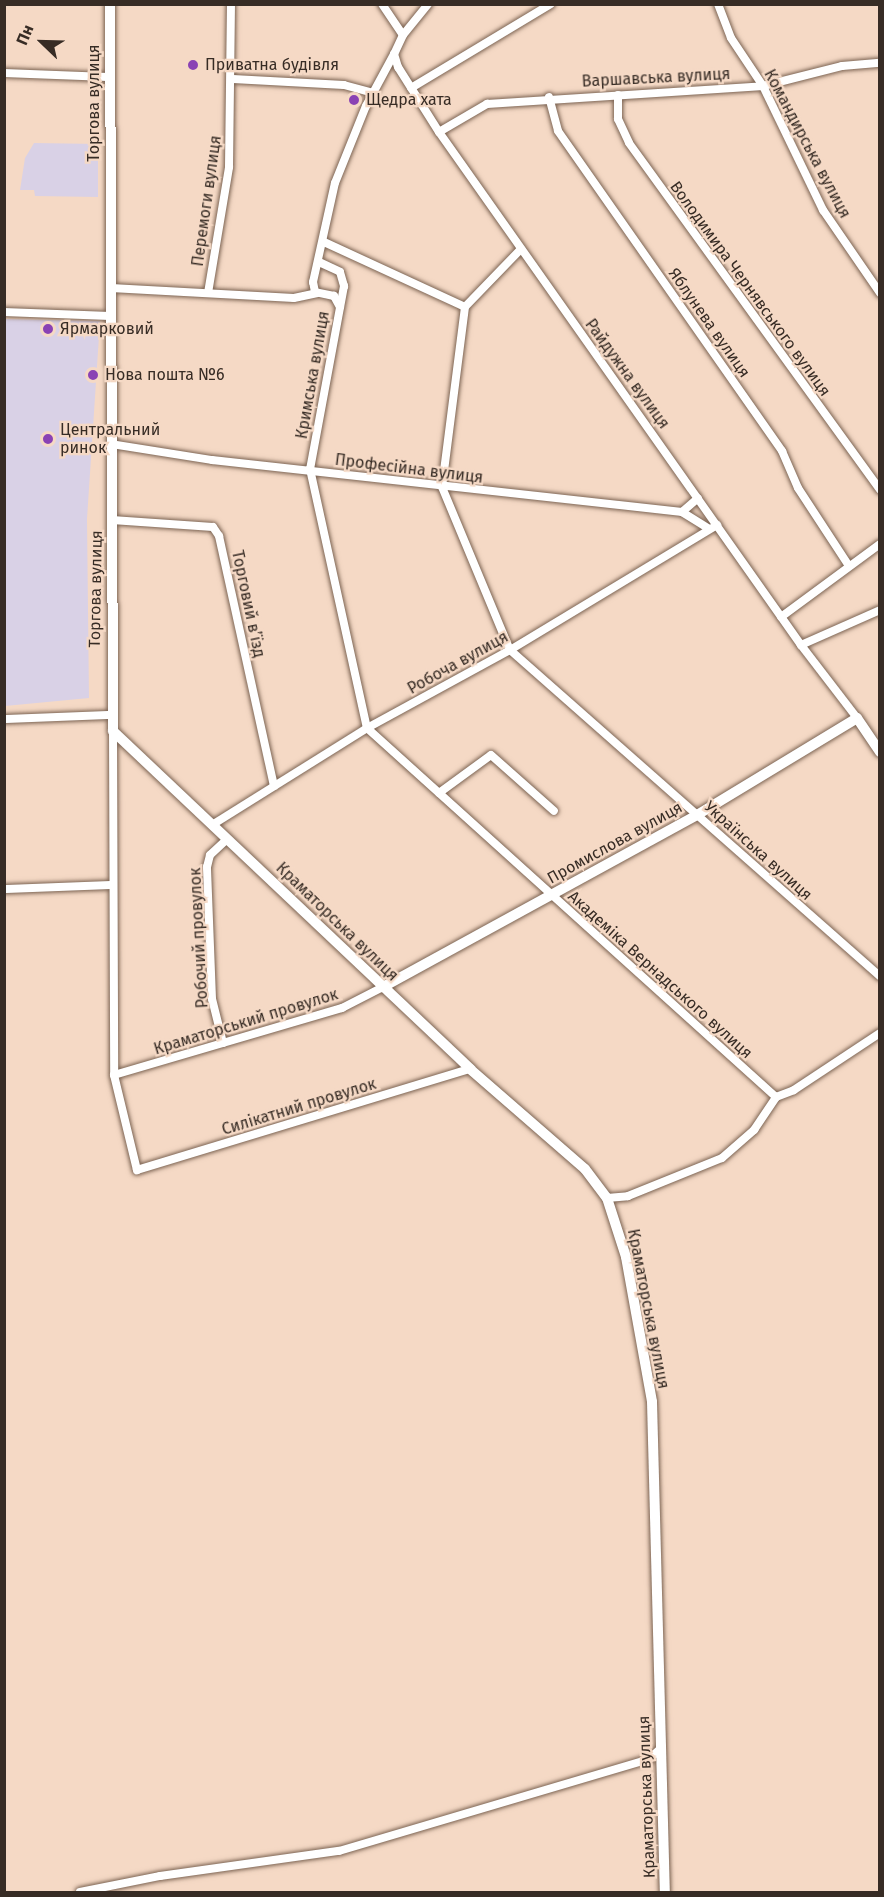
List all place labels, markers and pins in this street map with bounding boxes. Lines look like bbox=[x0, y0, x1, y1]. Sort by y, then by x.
place label: Приватна будівля bbox=[205, 55, 339, 75]
marker: Приватна будівля bbox=[186, 58, 200, 72]
place label: Щедра хата bbox=[366, 90, 452, 110]
marker: Щедра хата bbox=[347, 93, 361, 107]
place label: Ярмарковий bbox=[60, 319, 154, 339]
marker: Ярмарковий bbox=[41, 322, 55, 336]
place label: Нова пошта №6 bbox=[105, 365, 225, 385]
marker: Нова пошта №6 bbox=[86, 368, 100, 382]
place label: Центральний ринок bbox=[60, 420, 160, 458]
marker: Центральний ринок bbox=[41, 432, 55, 446]

